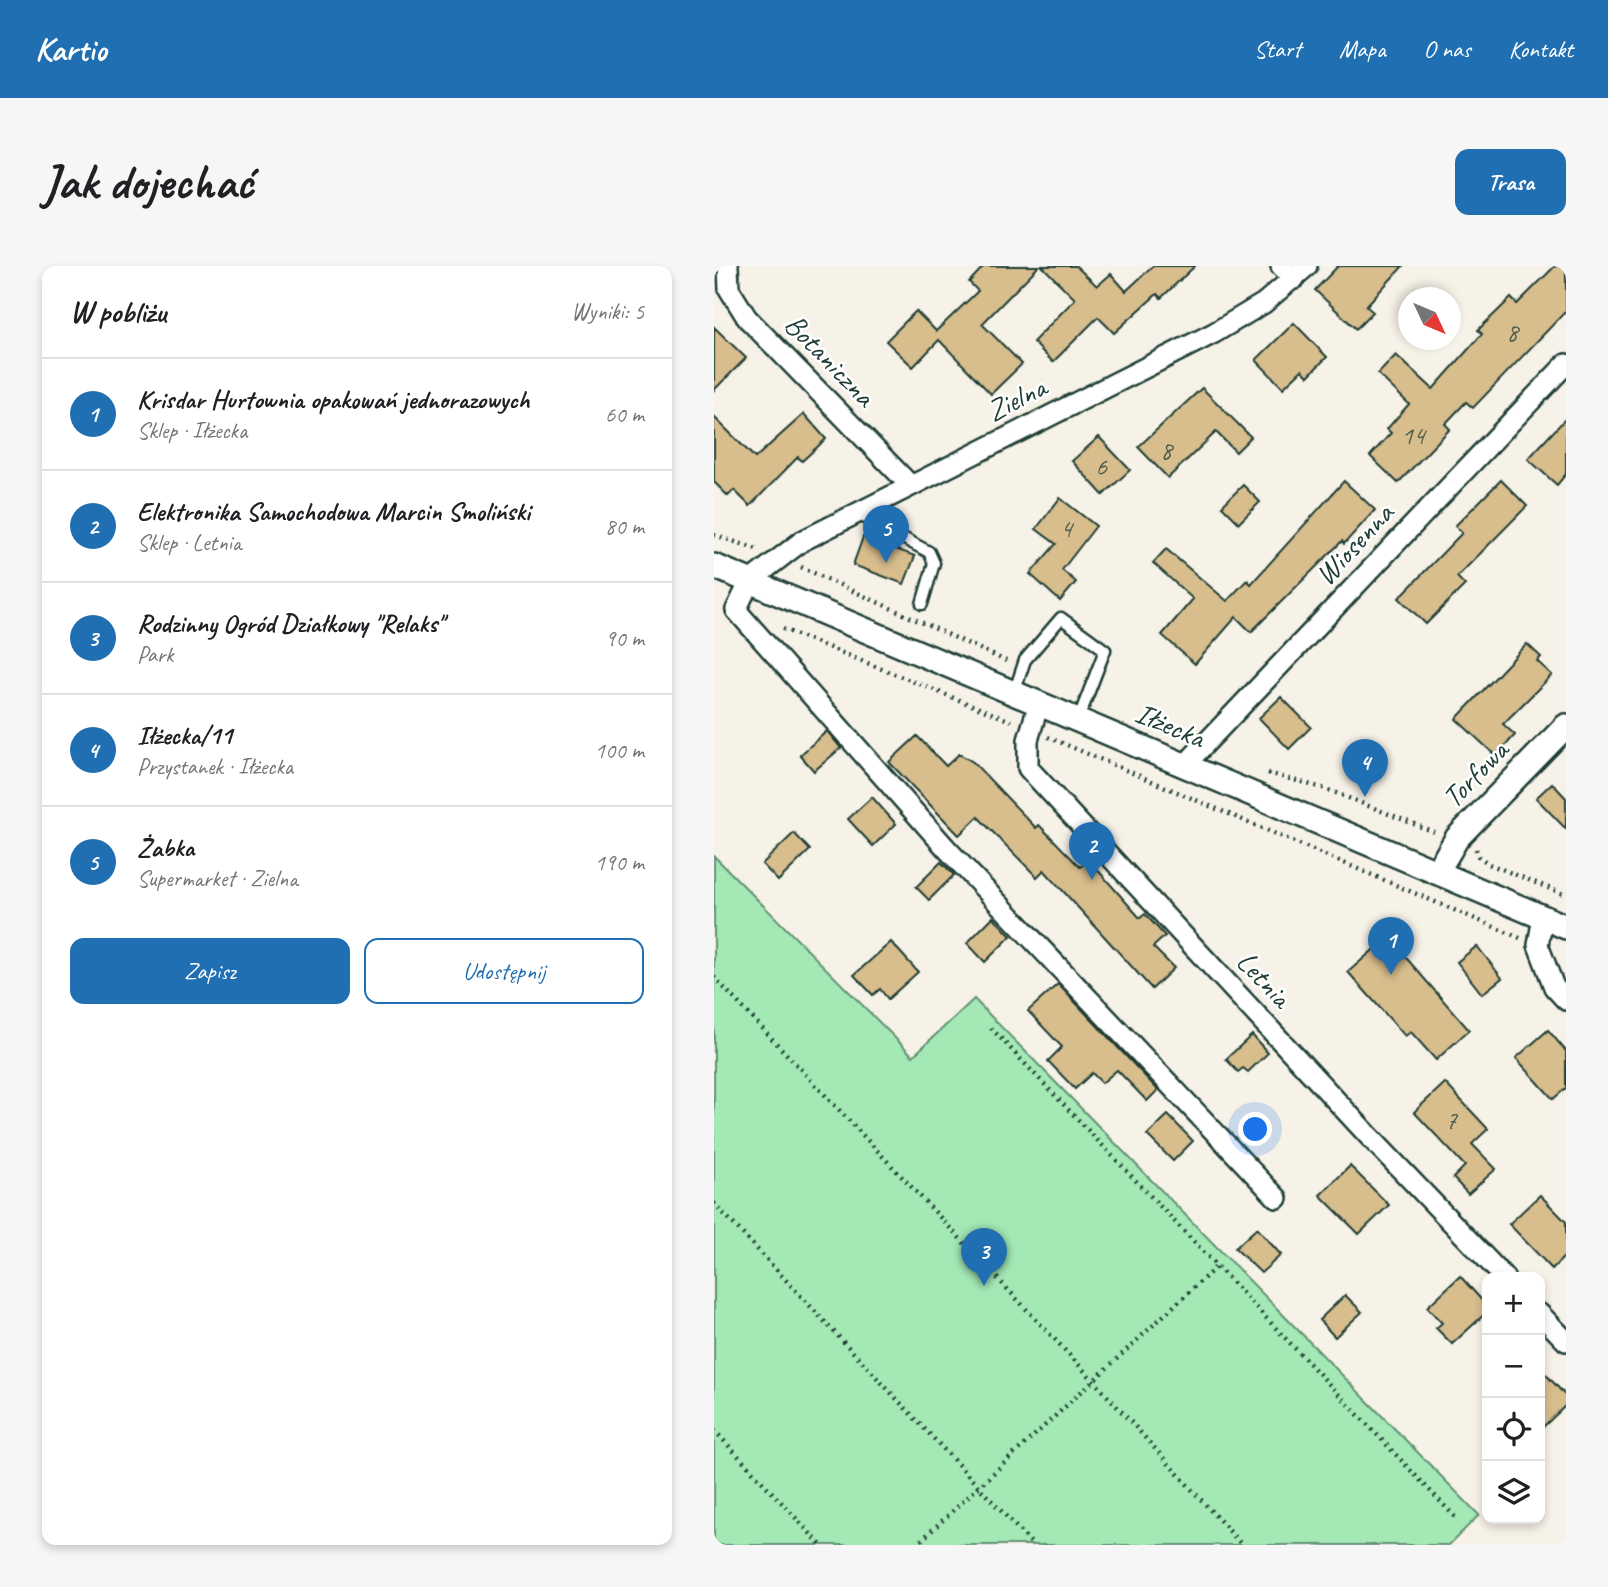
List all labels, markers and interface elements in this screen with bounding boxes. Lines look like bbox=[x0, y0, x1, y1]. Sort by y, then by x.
text: Kartio bbox=[35, 28, 106, 70]
text: Start bbox=[1254, 34, 1301, 64]
text: Mapa bbox=[1339, 34, 1386, 64]
text: O nas bbox=[1424, 34, 1471, 64]
text: Kontakt bbox=[1509, 34, 1573, 64]
button: Trasa bbox=[1455, 149, 1566, 215]
text: Jak dojechać bbox=[42, 151, 253, 213]
north arrow bbox=[1398, 287, 1461, 350]
text: W pobliżu bbox=[70, 293, 166, 331]
text: Wyniki: 5 bbox=[571, 297, 644, 326]
street label: Botaniczna bbox=[777, 306, 885, 416]
house number: 8 bbox=[1506, 316, 1520, 349]
street label: Zielna bbox=[980, 367, 1055, 430]
text: Krisdar Hurtownia opakowań jednorazowych bbox=[137, 383, 530, 416]
text: 1 bbox=[88, 400, 98, 429]
text: 60 m bbox=[605, 400, 644, 429]
text: Sklep · Iłżecka bbox=[137, 416, 247, 445]
house number: 14 bbox=[1401, 419, 1427, 452]
house number: 8 bbox=[1160, 434, 1174, 467]
house number: 6 bbox=[1095, 450, 1108, 483]
street label: Wiosenna bbox=[1306, 494, 1403, 593]
text: Elektronika Samochodowa Marcin Smoliński bbox=[137, 495, 530, 528]
pin: 5 bbox=[863, 505, 909, 563]
text: 2 bbox=[88, 512, 98, 541]
text: 80 m bbox=[605, 512, 644, 541]
house number: 4 bbox=[1060, 512, 1074, 545]
text: Sklep · Letnia bbox=[137, 528, 241, 557]
text: Rodzinny Ogród Działkowy "Relaks" bbox=[137, 607, 443, 640]
text: 3 bbox=[88, 624, 98, 653]
text: 90 m bbox=[605, 624, 644, 653]
text: Park bbox=[137, 640, 173, 669]
street label: Iłżecka bbox=[1130, 694, 1212, 757]
text: Iłżecka/11 bbox=[137, 719, 232, 752]
street label: Torfowa bbox=[1434, 730, 1518, 816]
text: 4 bbox=[88, 736, 98, 765]
text: 100 m bbox=[595, 736, 644, 765]
pin: 4 bbox=[1342, 739, 1388, 797]
text: Przystanek · Iłżecka bbox=[137, 752, 293, 781]
pin: 2 bbox=[1069, 822, 1115, 880]
text: Żabka bbox=[137, 831, 194, 864]
text: 5 bbox=[88, 848, 98, 877]
text: 190 m bbox=[595, 848, 644, 877]
text: Supermarket · Zielna bbox=[137, 864, 298, 893]
pin: 1 bbox=[1368, 917, 1414, 975]
button: Zapisz bbox=[70, 938, 350, 1004]
button: Udostępnij bbox=[364, 938, 644, 1004]
street label: Letnia bbox=[1228, 943, 1302, 1017]
house number: 7 bbox=[1445, 1104, 1458, 1137]
your location bbox=[1238, 1112, 1272, 1146]
pin: 3 bbox=[961, 1228, 1007, 1286]
map controls bbox=[1482, 1272, 1545, 1524]
button: + bbox=[1482, 1272, 1545, 1335]
button: − bbox=[1482, 1335, 1545, 1398]
button: locate bbox=[1482, 1398, 1545, 1461]
button: layers bbox=[1482, 1461, 1545, 1524]

